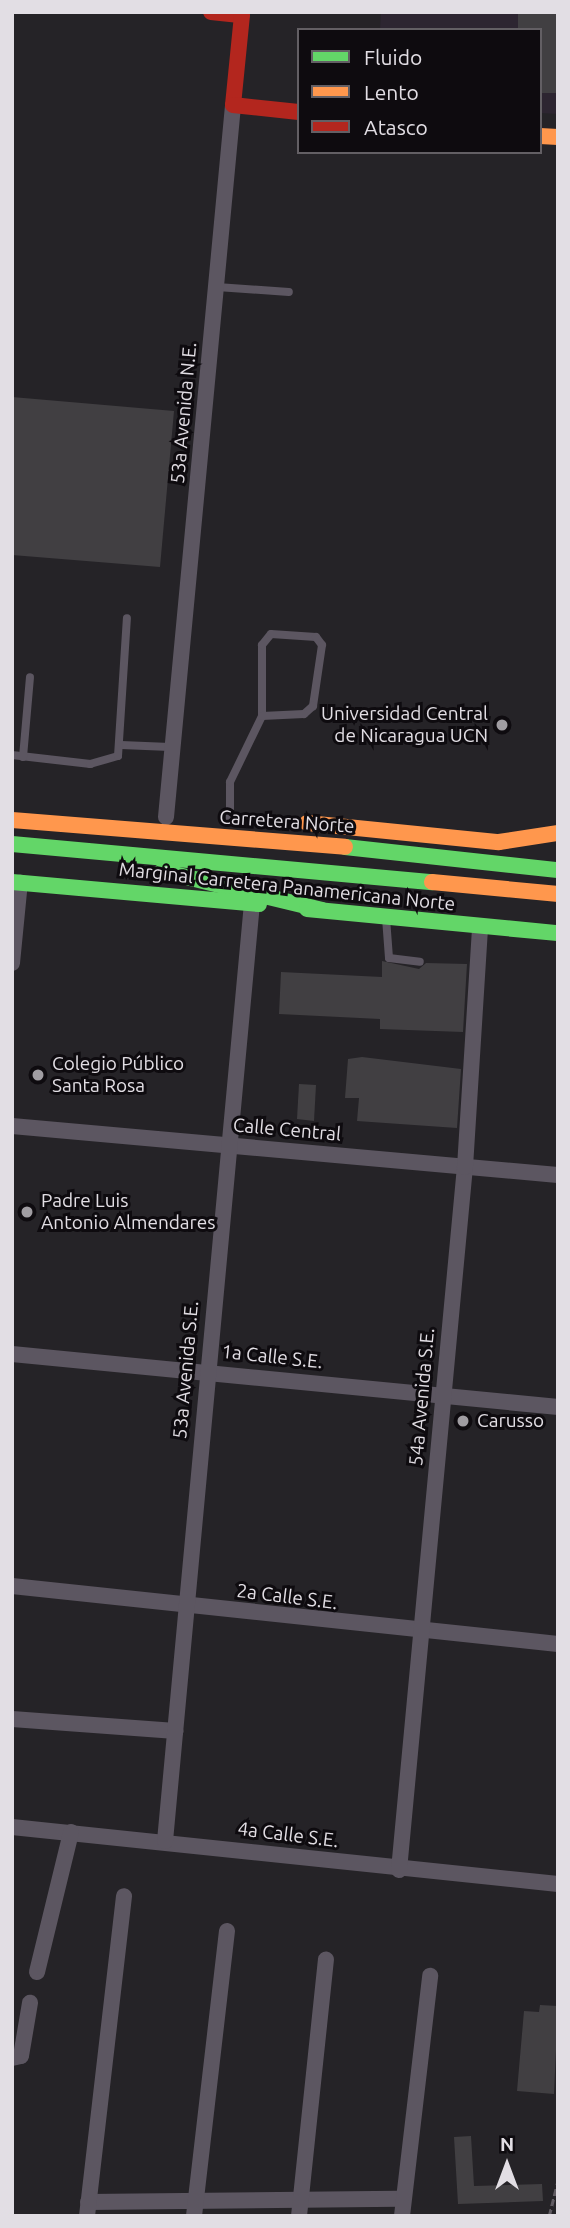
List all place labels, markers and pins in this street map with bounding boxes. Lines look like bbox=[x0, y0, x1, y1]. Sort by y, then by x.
place label: Universidad Central de Nicaragua UCN bbox=[321, 703, 488, 747]
marker: Universidad Central de Nicaragua UCN bbox=[494, 717, 510, 733]
place label: Colegio Público Santa Rosa bbox=[52, 1053, 184, 1097]
marker: Colegio Público Santa Rosa bbox=[30, 1067, 46, 1083]
place label: Padre Luis Antonio Almendares bbox=[41, 1190, 216, 1234]
marker: Padre Luis Antonio Almendares bbox=[19, 1204, 35, 1220]
place label: Carusso bbox=[477, 1410, 544, 1432]
marker: Carusso bbox=[455, 1413, 471, 1429]

